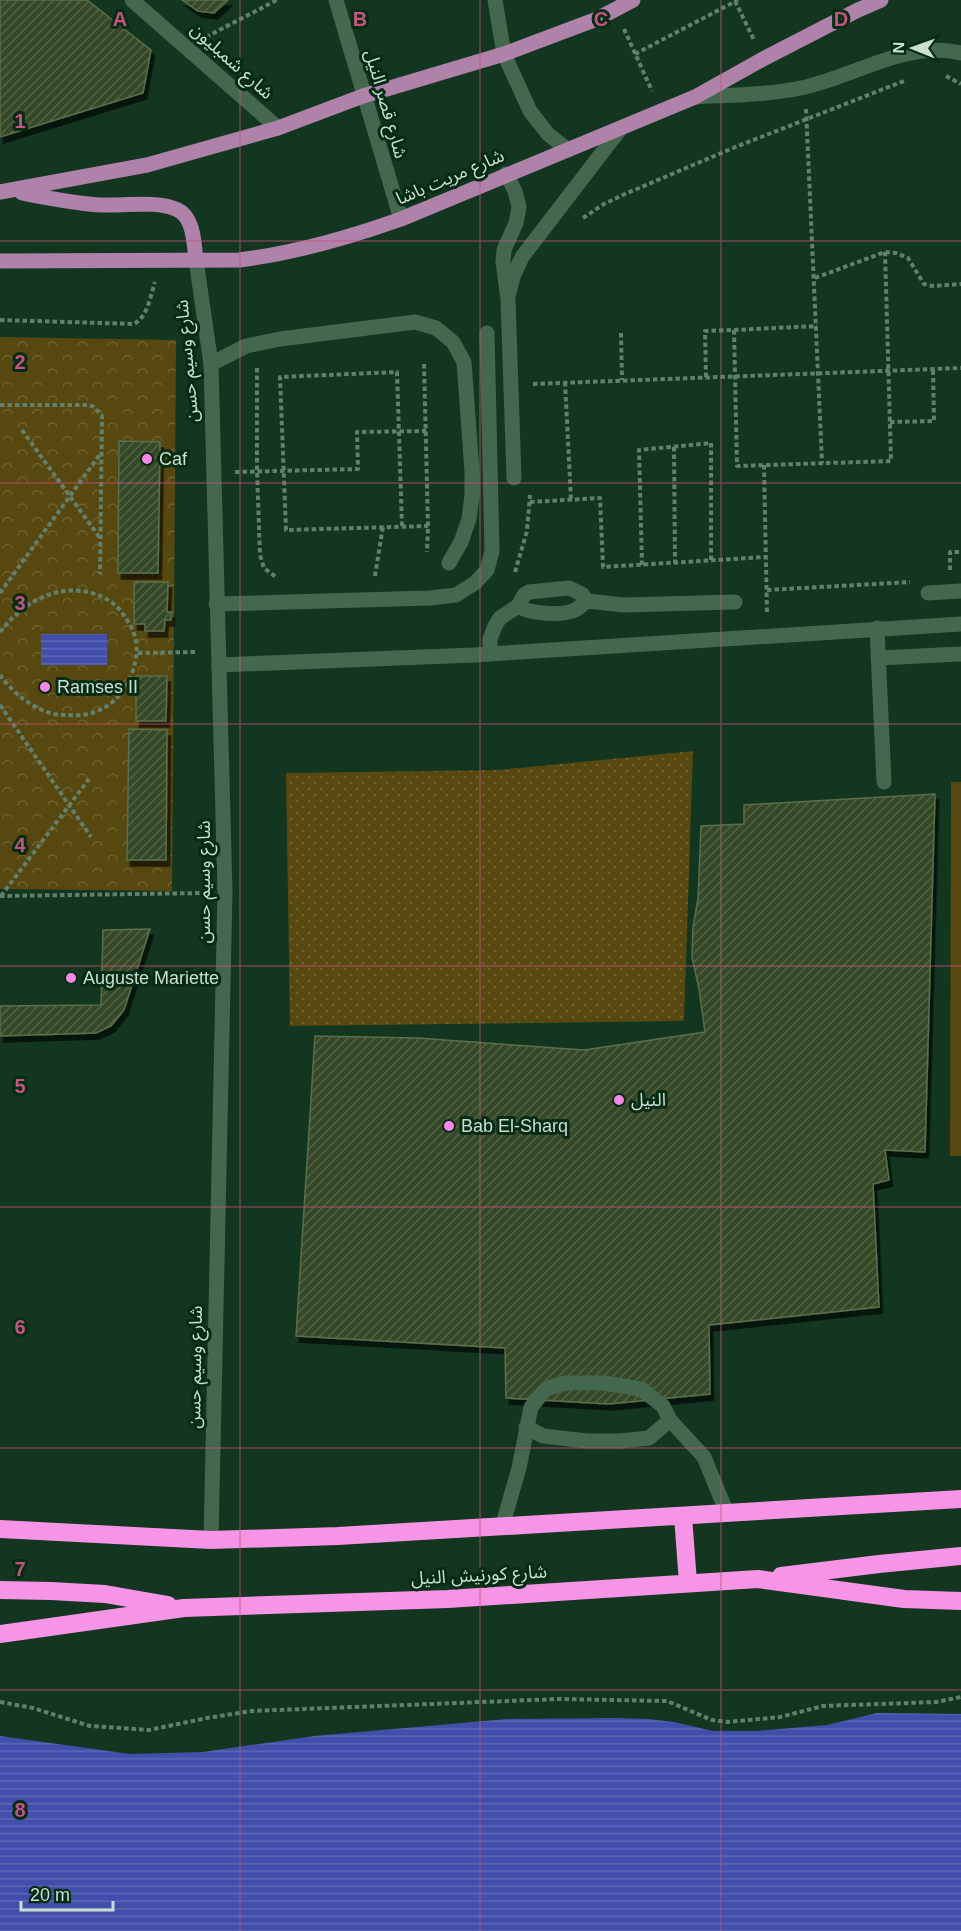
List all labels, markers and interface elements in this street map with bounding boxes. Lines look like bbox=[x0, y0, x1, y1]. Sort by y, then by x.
text: A bbox=[113, 8, 127, 30]
text: B bbox=[353, 8, 367, 30]
text: C bbox=[594, 8, 608, 30]
text: D bbox=[834, 8, 848, 30]
north arrow bbox=[883, 18, 943, 78]
street label: شارع شمبليون bbox=[184, 19, 277, 106]
text: N bbox=[890, 42, 907, 54]
street label: شارع قصر النيل bbox=[357, 47, 411, 162]
text: 1 bbox=[14, 110, 26, 132]
street label: شارع مريت باشا bbox=[393, 145, 509, 212]
street label: شارع وسيم حسن bbox=[172, 298, 206, 423]
text: 2 bbox=[14, 351, 26, 373]
place label: Caf bbox=[159, 449, 188, 469]
marker: Caf bbox=[140, 452, 154, 466]
text: 3 bbox=[14, 592, 26, 614]
place label: Ramses II bbox=[57, 677, 138, 697]
marker: Ramses II bbox=[38, 680, 52, 694]
street label: شارع وسيم حسن bbox=[194, 820, 218, 944]
text: 4 bbox=[14, 834, 26, 856]
place label: Auguste Mariette bbox=[83, 968, 219, 988]
marker: Auguste Mariette bbox=[64, 971, 78, 985]
text: 5 bbox=[14, 1075, 26, 1097]
place label: النيل bbox=[631, 1090, 666, 1111]
marker: النيل bbox=[612, 1093, 626, 1107]
place label: Bab El-Sharq bbox=[461, 1116, 568, 1136]
marker: Bab El-Sharq bbox=[442, 1119, 456, 1133]
street label: شارع وسيم حسن bbox=[184, 1305, 210, 1429]
text: 6 bbox=[14, 1316, 26, 1338]
text: 7 bbox=[14, 1558, 26, 1580]
street label: شارع كورنيش النيل bbox=[410, 1561, 548, 1593]
text: 8 bbox=[14, 1799, 26, 1821]
scale bar bbox=[21, 1874, 112, 1912]
text: 20 m bbox=[30, 1885, 70, 1905]

